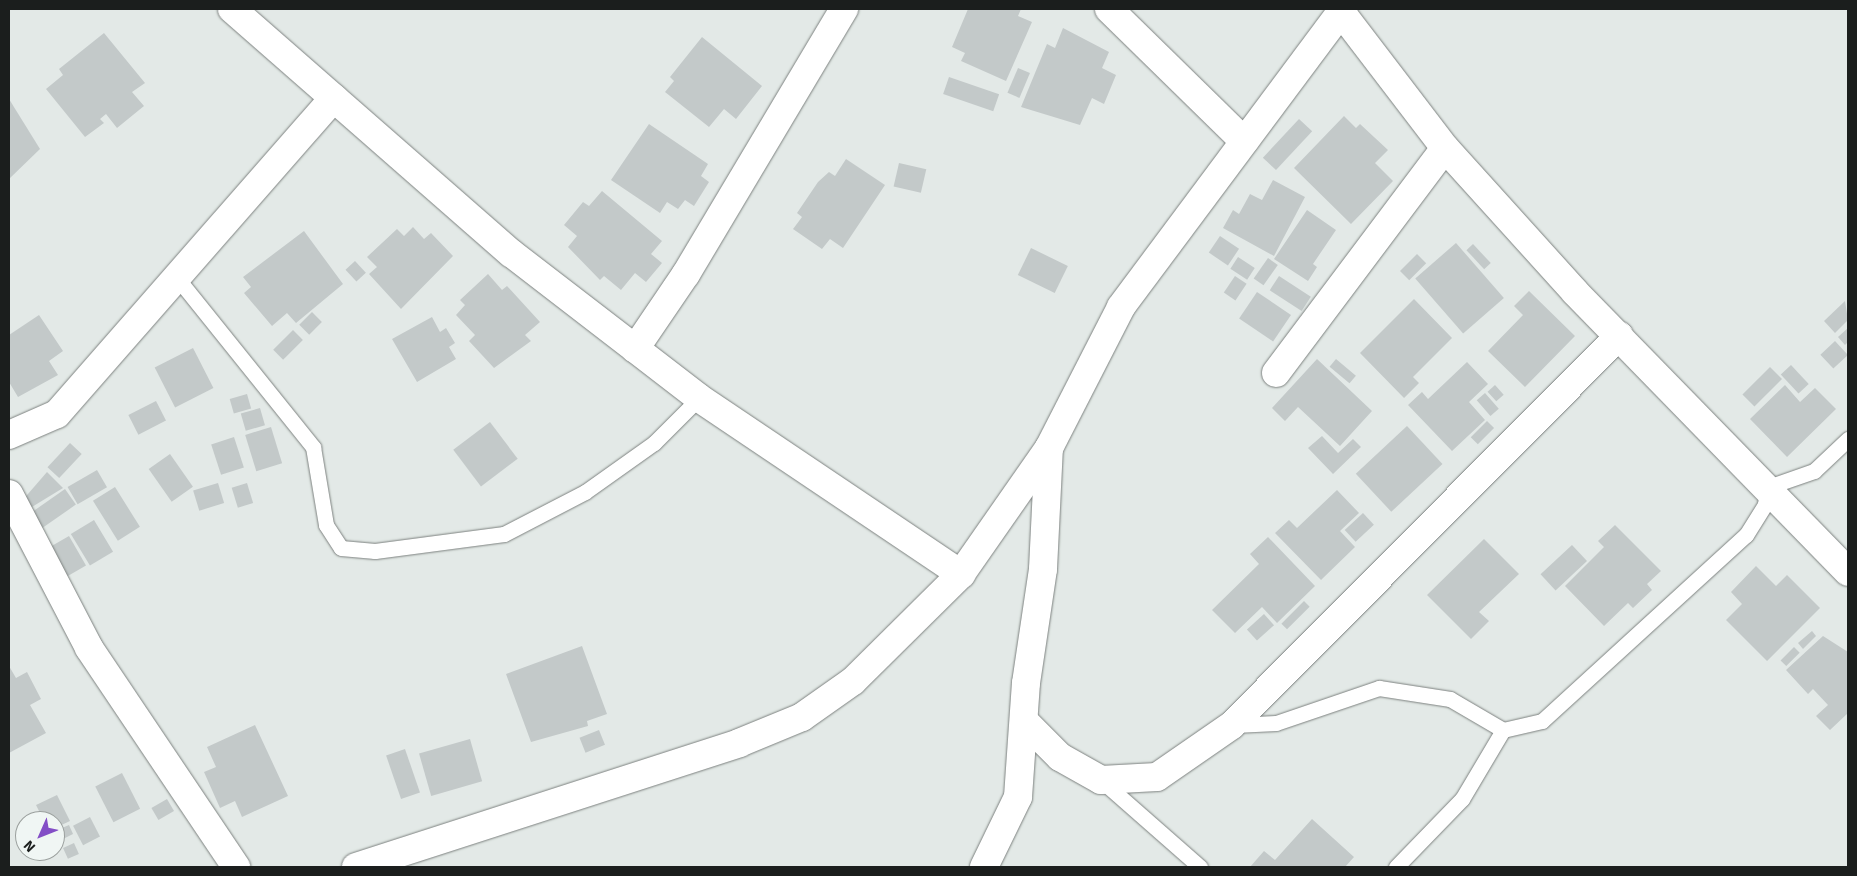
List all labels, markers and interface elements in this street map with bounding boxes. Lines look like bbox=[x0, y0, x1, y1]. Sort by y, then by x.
north arrow bbox=[15, 811, 65, 861]
text: N bbox=[20, 837, 39, 855]

